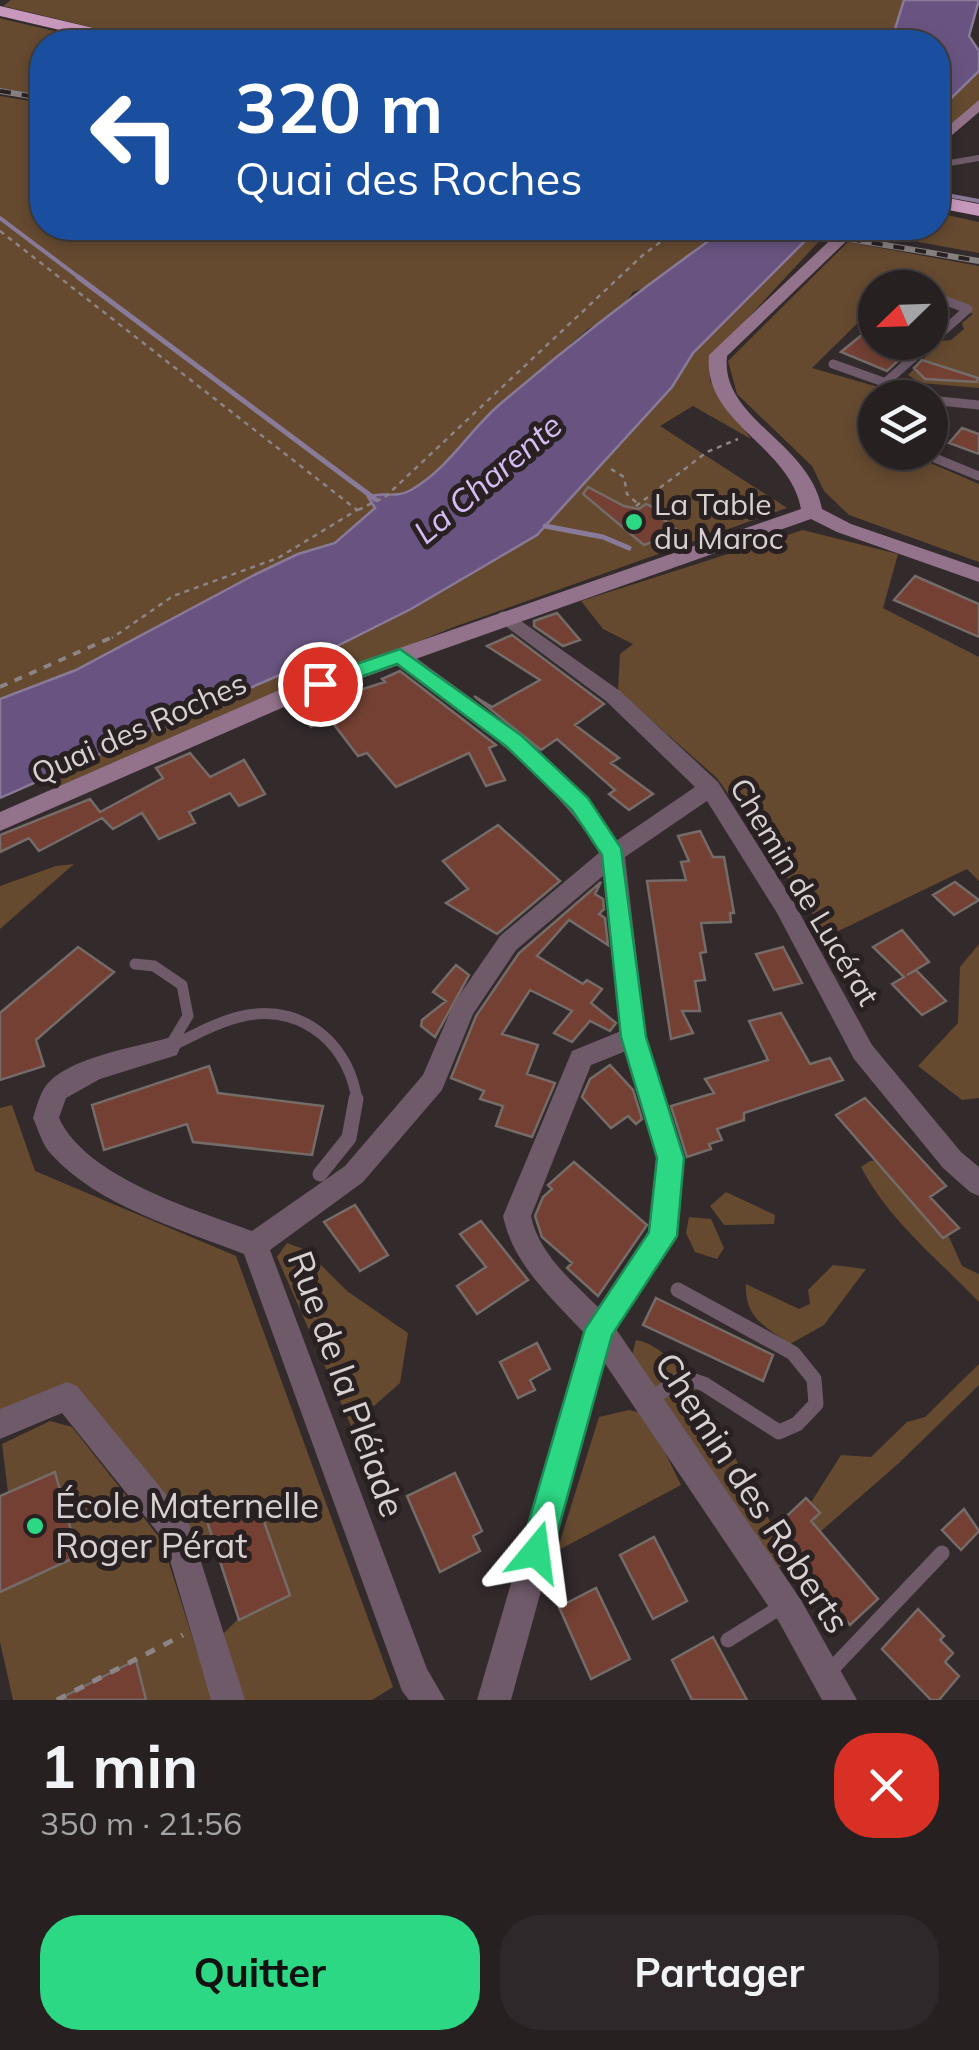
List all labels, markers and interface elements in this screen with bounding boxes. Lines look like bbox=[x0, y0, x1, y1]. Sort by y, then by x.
text: 320 m bbox=[235, 63, 443, 151]
icon: left bbox=[70, 70, 200, 200]
text: Quai des Roches bbox=[235, 150, 582, 206]
north arrow bbox=[858, 270, 948, 360]
map controls bbox=[858, 270, 948, 470]
button: layers bbox=[858, 380, 948, 470]
water label: La Charente bbox=[405, 405, 569, 552]
place label: La Table du Maroc bbox=[654, 485, 784, 557]
marker: La Table du Maroc bbox=[623, 511, 645, 533]
pin bbox=[278, 642, 363, 727]
icon: arrive bbox=[293, 657, 348, 712]
street label: Quai des Roches bbox=[25, 664, 252, 793]
street label: Chemin de Lucérat bbox=[722, 771, 888, 1012]
street label: Rue de la Pléiade bbox=[278, 1245, 415, 1523]
street label: Chemin des Roberts bbox=[646, 1344, 860, 1641]
place label: École Maternelle Roger Pérat bbox=[55, 1483, 319, 1567]
position arrow bbox=[484, 1500, 588, 1604]
marker: École Maternelle Roger Pérat bbox=[24, 1515, 46, 1537]
text: 1 min bbox=[40, 1728, 198, 1803]
button: close bbox=[834, 1733, 939, 1838]
text: 350 m · 21:56 bbox=[40, 1803, 242, 1843]
button: Quitter bbox=[40, 1915, 480, 2030]
button: Partager bbox=[500, 1915, 939, 2030]

